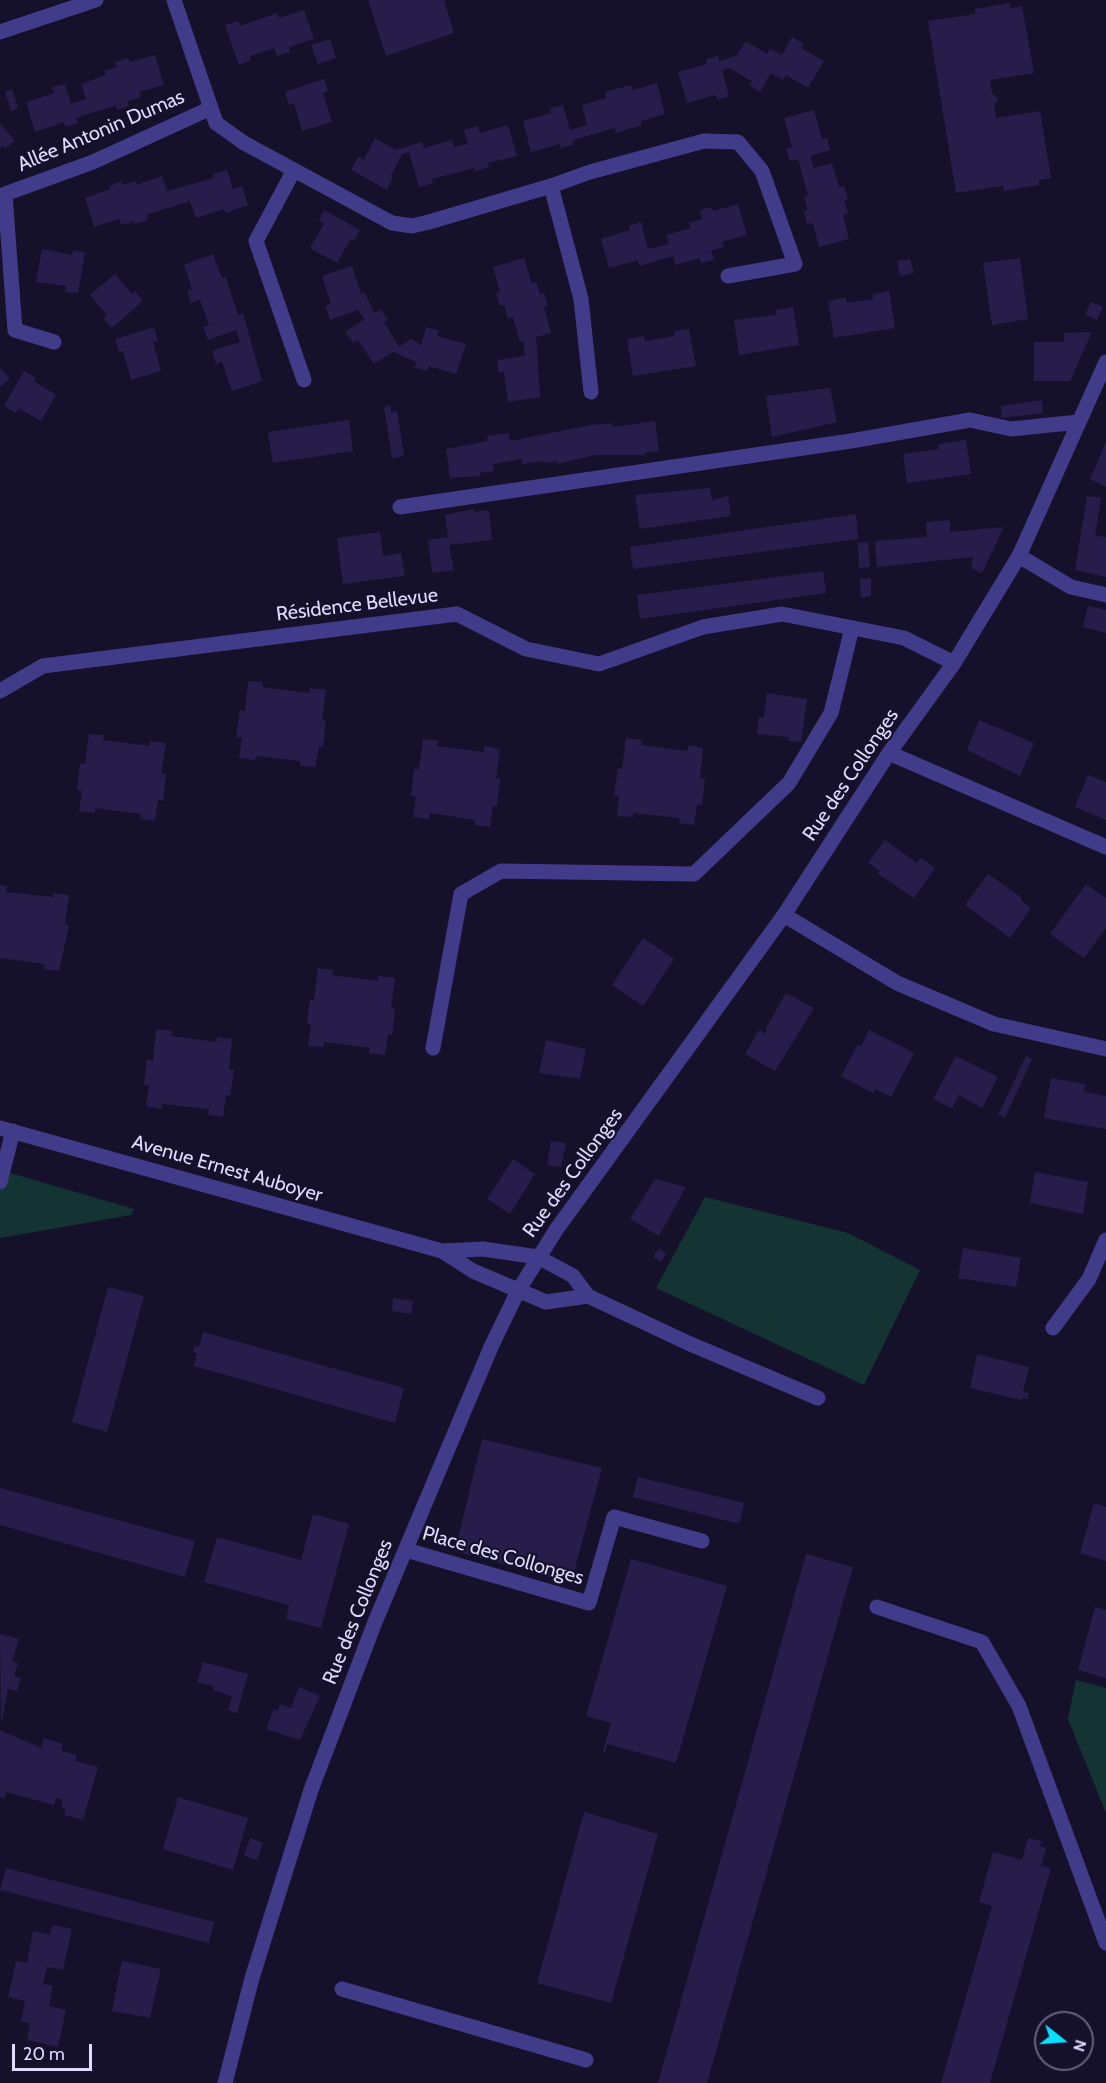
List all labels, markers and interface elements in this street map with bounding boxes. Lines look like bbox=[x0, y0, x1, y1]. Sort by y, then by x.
street label: Allée Antonin Dumas bbox=[14, 85, 188, 177]
street label: Résidence Bellevue bbox=[275, 583, 439, 627]
street label: Rue des Collonges bbox=[798, 704, 904, 846]
street label: Rue des Collonges bbox=[518, 1104, 628, 1242]
street label: Avenue Ernest Auboyer bbox=[129, 1130, 325, 1208]
street label: Place des Collonges bbox=[420, 1522, 586, 1590]
street label: Rue des Collonges bbox=[318, 1536, 398, 1688]
north arrow bbox=[1034, 2011, 1094, 2071]
scale bar bbox=[15, 2032, 94, 2070]
text: N bbox=[1069, 2038, 1091, 2054]
text: 20 m bbox=[23, 2043, 65, 2065]

